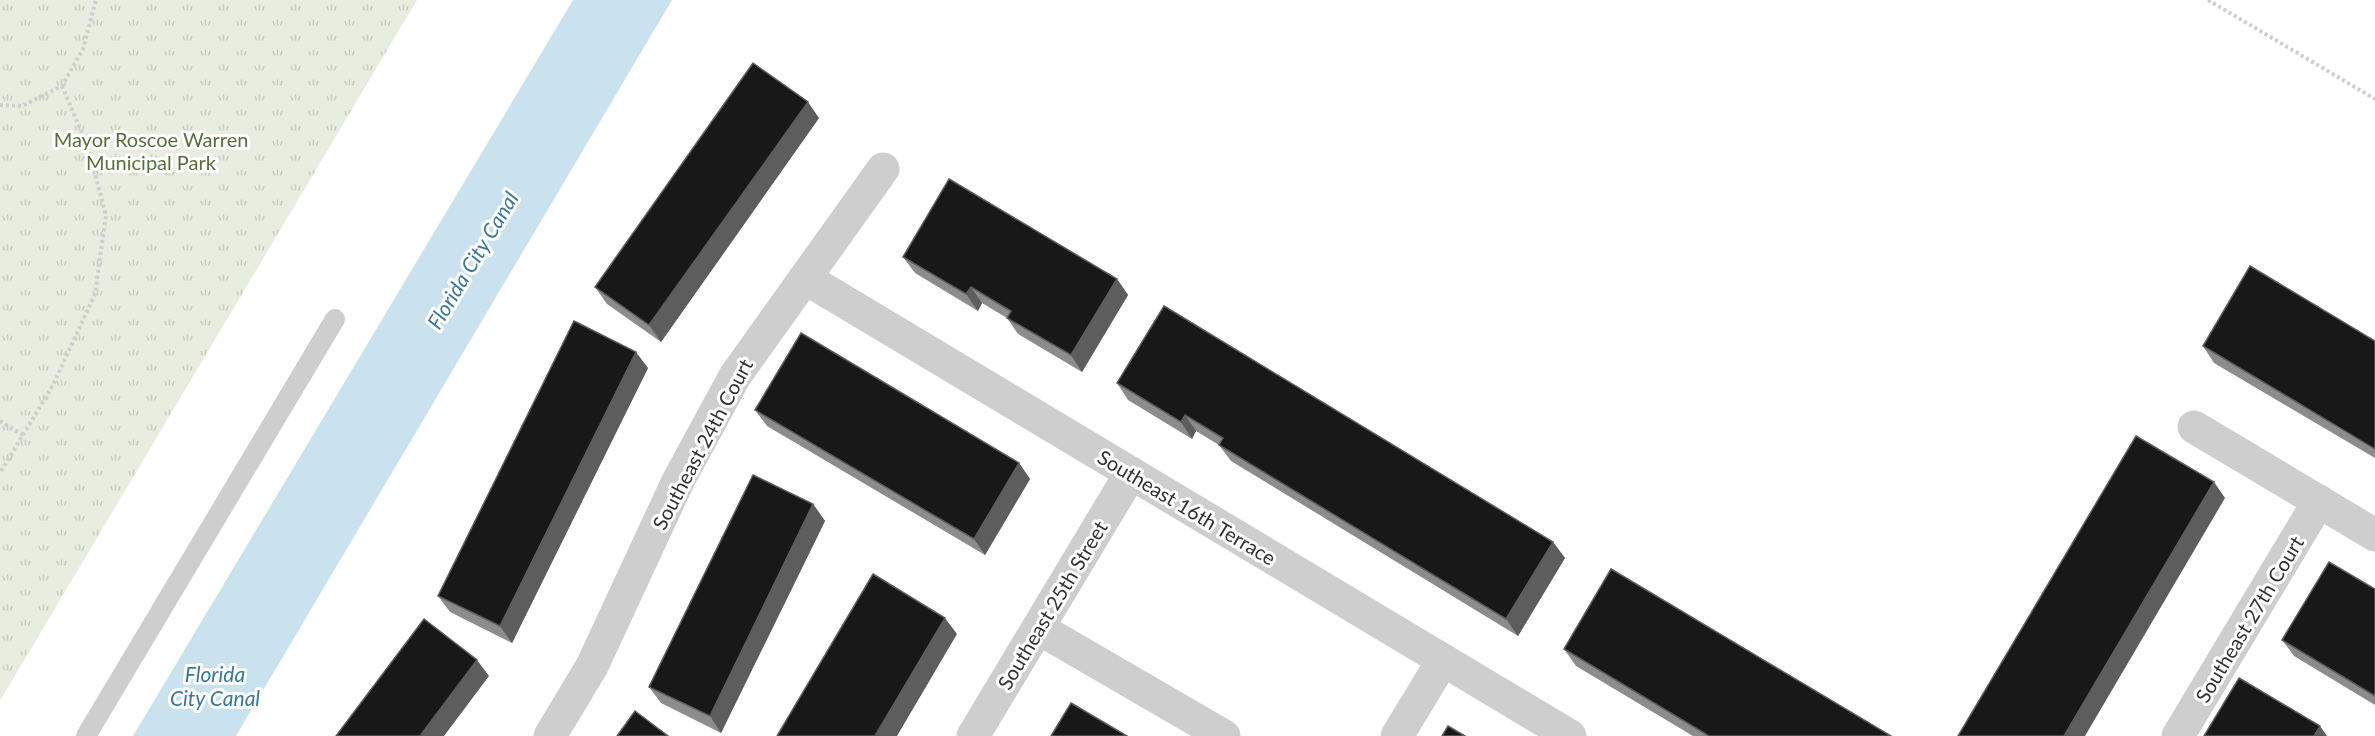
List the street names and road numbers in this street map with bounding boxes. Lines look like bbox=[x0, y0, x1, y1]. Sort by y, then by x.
street label: Southeast 24th Court bbox=[647, 355, 757, 533]
street label: Southeast 16th Terrace bbox=[1094, 444, 1280, 570]
street label: Southeast 25th Street bbox=[992, 516, 1112, 694]
street label: Southeast 27th Court bbox=[2190, 531, 2308, 707]

